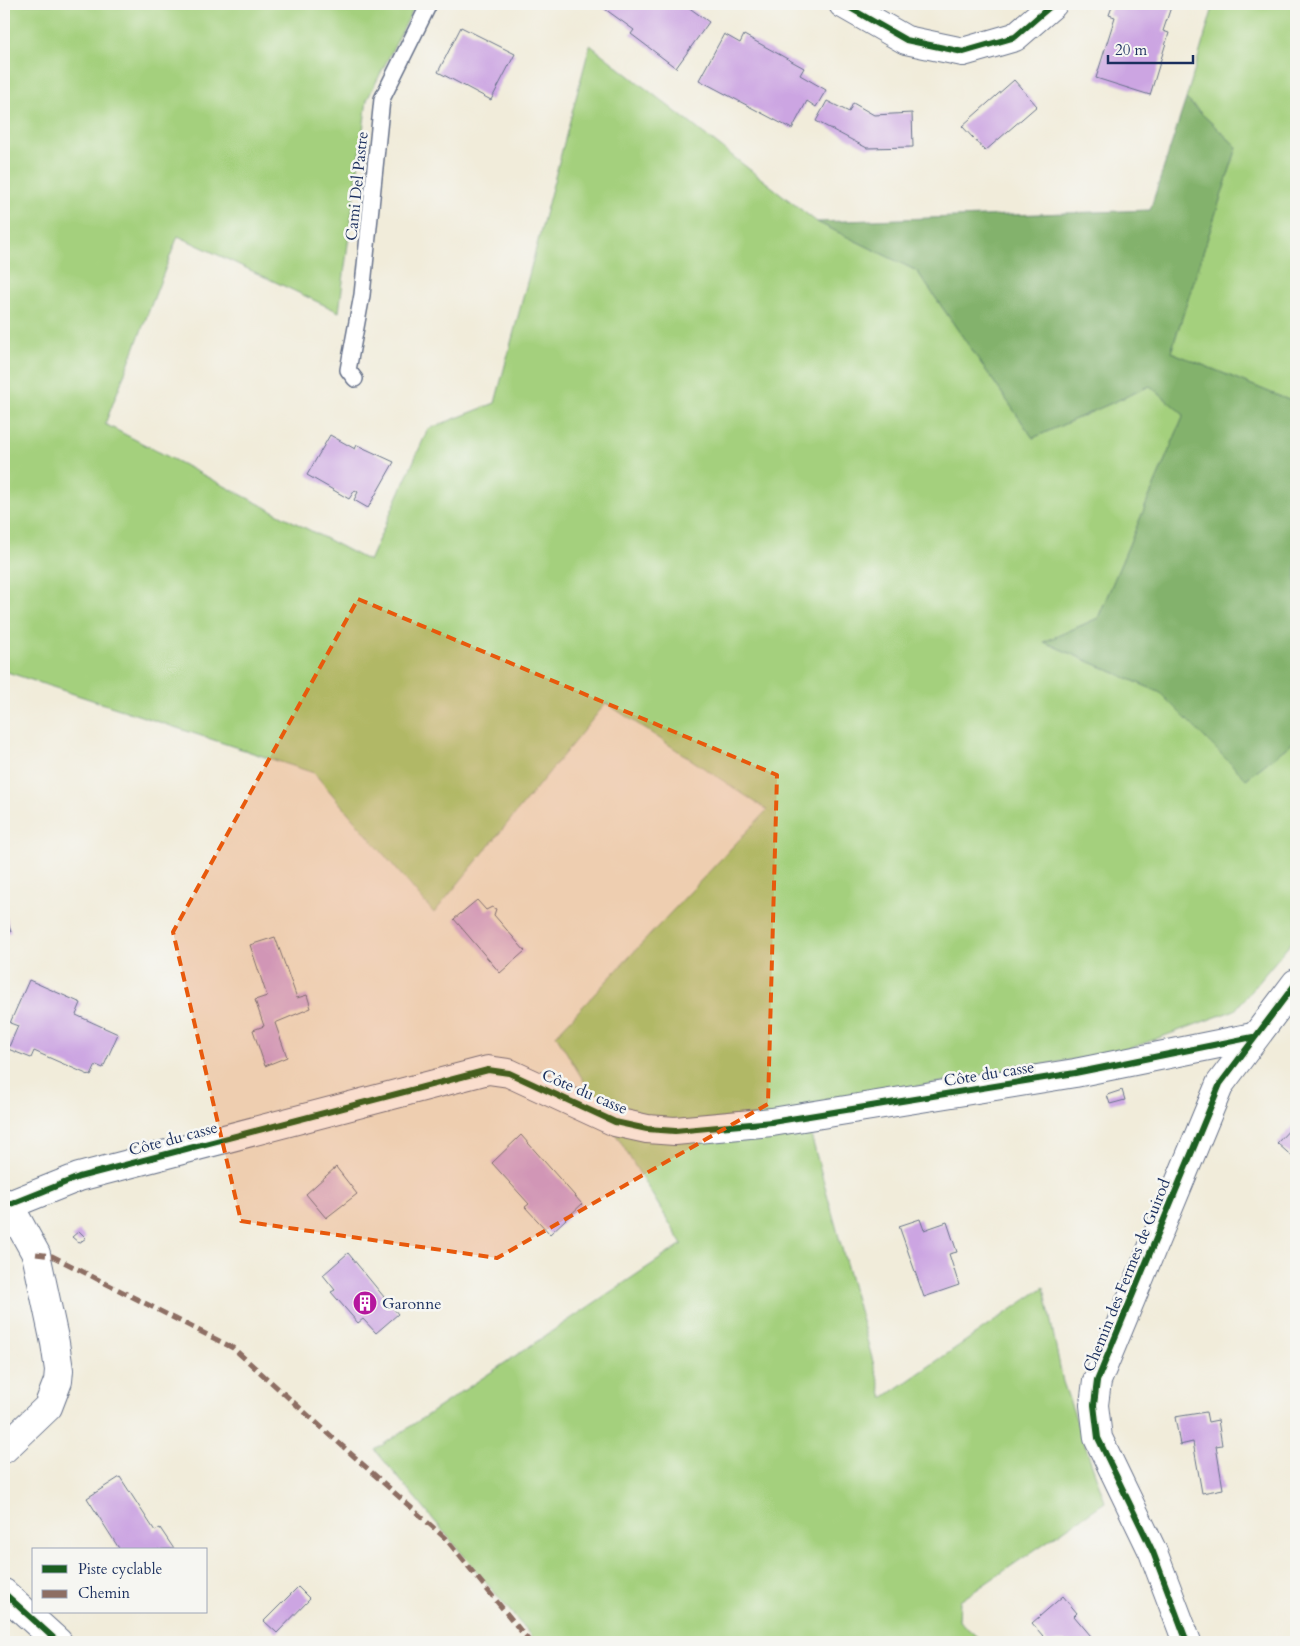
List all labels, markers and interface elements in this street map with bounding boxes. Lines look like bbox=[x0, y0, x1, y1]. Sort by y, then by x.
scale bar bbox=[1108, 32, 1192, 64]
text: 20 m bbox=[1115, 40, 1147, 60]
street label: Cami Del Pastre bbox=[340, 130, 374, 242]
street label: Côte du casse bbox=[942, 1056, 1036, 1092]
street label: Côte du casse bbox=[538, 1064, 631, 1120]
street label: Côte du casse bbox=[126, 1117, 220, 1161]
street label: Chemin des Fermes de Guirod bbox=[1078, 1175, 1176, 1375]
building icon: Garonne bbox=[352, 1290, 378, 1316]
place label: Garonne bbox=[382, 1293, 442, 1315]
legend bbox=[32, 1548, 208, 1614]
text: Piste cyclable bbox=[78, 1559, 162, 1579]
text: Chemin bbox=[78, 1583, 130, 1603]

